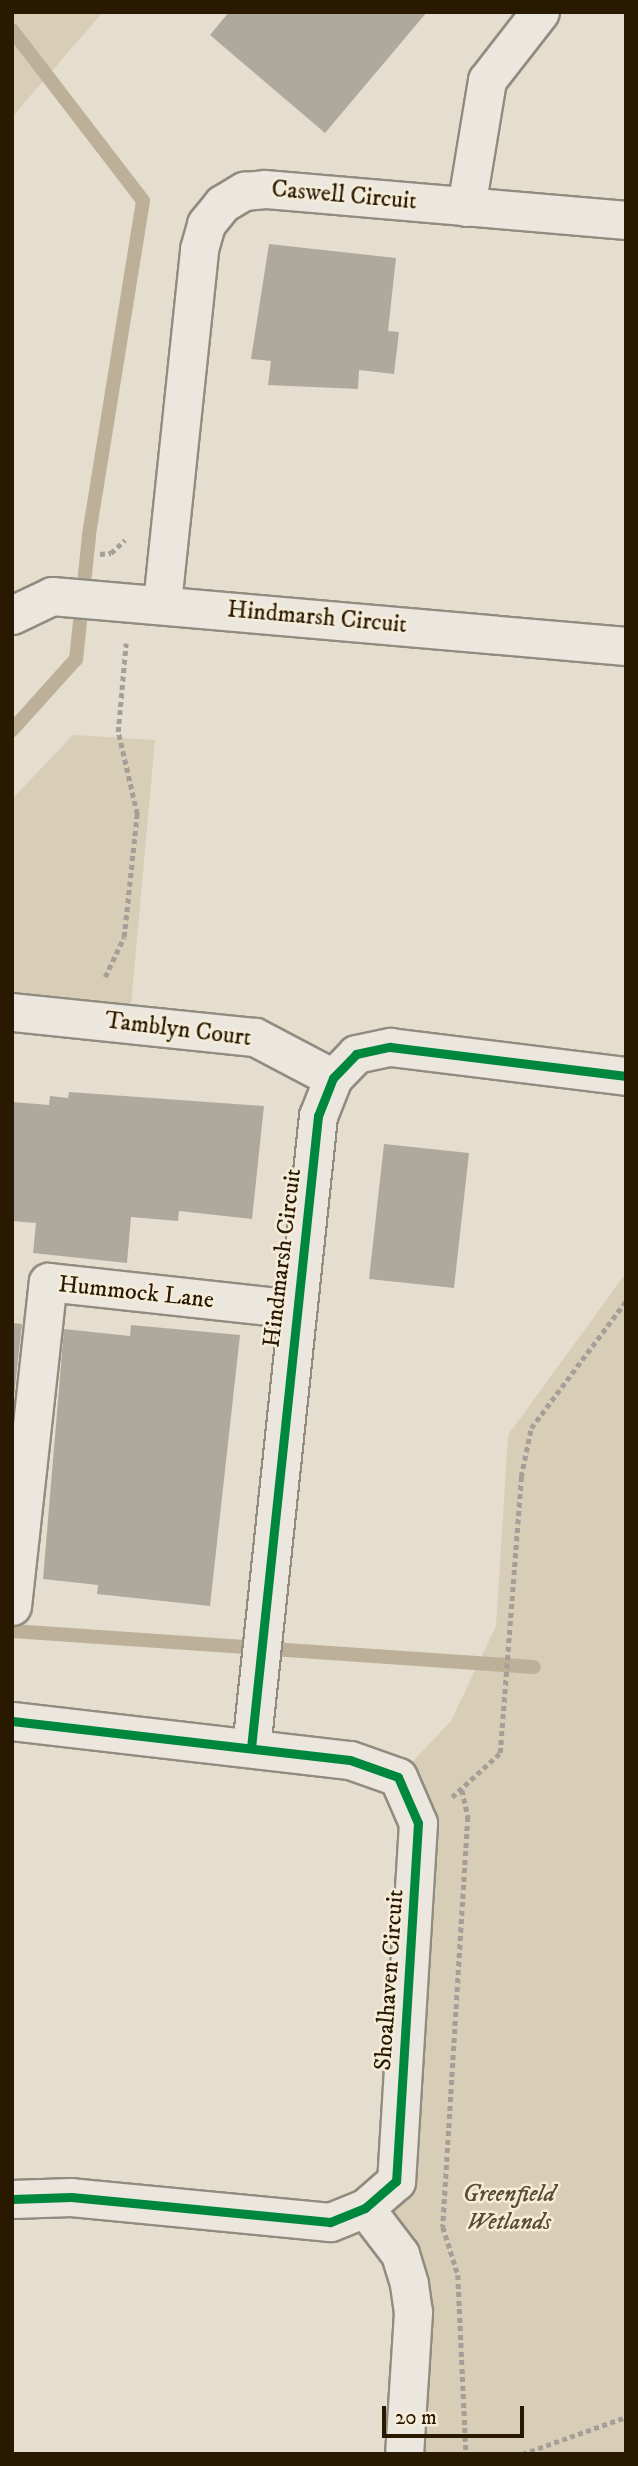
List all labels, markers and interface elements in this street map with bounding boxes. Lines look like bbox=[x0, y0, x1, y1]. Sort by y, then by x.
street label: Caswell Circuit bbox=[270, 175, 418, 217]
street label: Hindmarsh Circuit bbox=[226, 596, 408, 640]
street label: Tamblyn Court bbox=[103, 1007, 253, 1053]
street label: Hindmarsh Circuit bbox=[258, 1167, 308, 1349]
street label: Hummock Lane bbox=[57, 1271, 215, 1315]
street label: Shoalhaven Circuit bbox=[369, 1888, 411, 2072]
park label: Greenfield Wetlands bbox=[463, 2181, 555, 2237]
scale bar bbox=[386, 2392, 528, 2436]
text: 20 m bbox=[395, 2405, 437, 2431]

